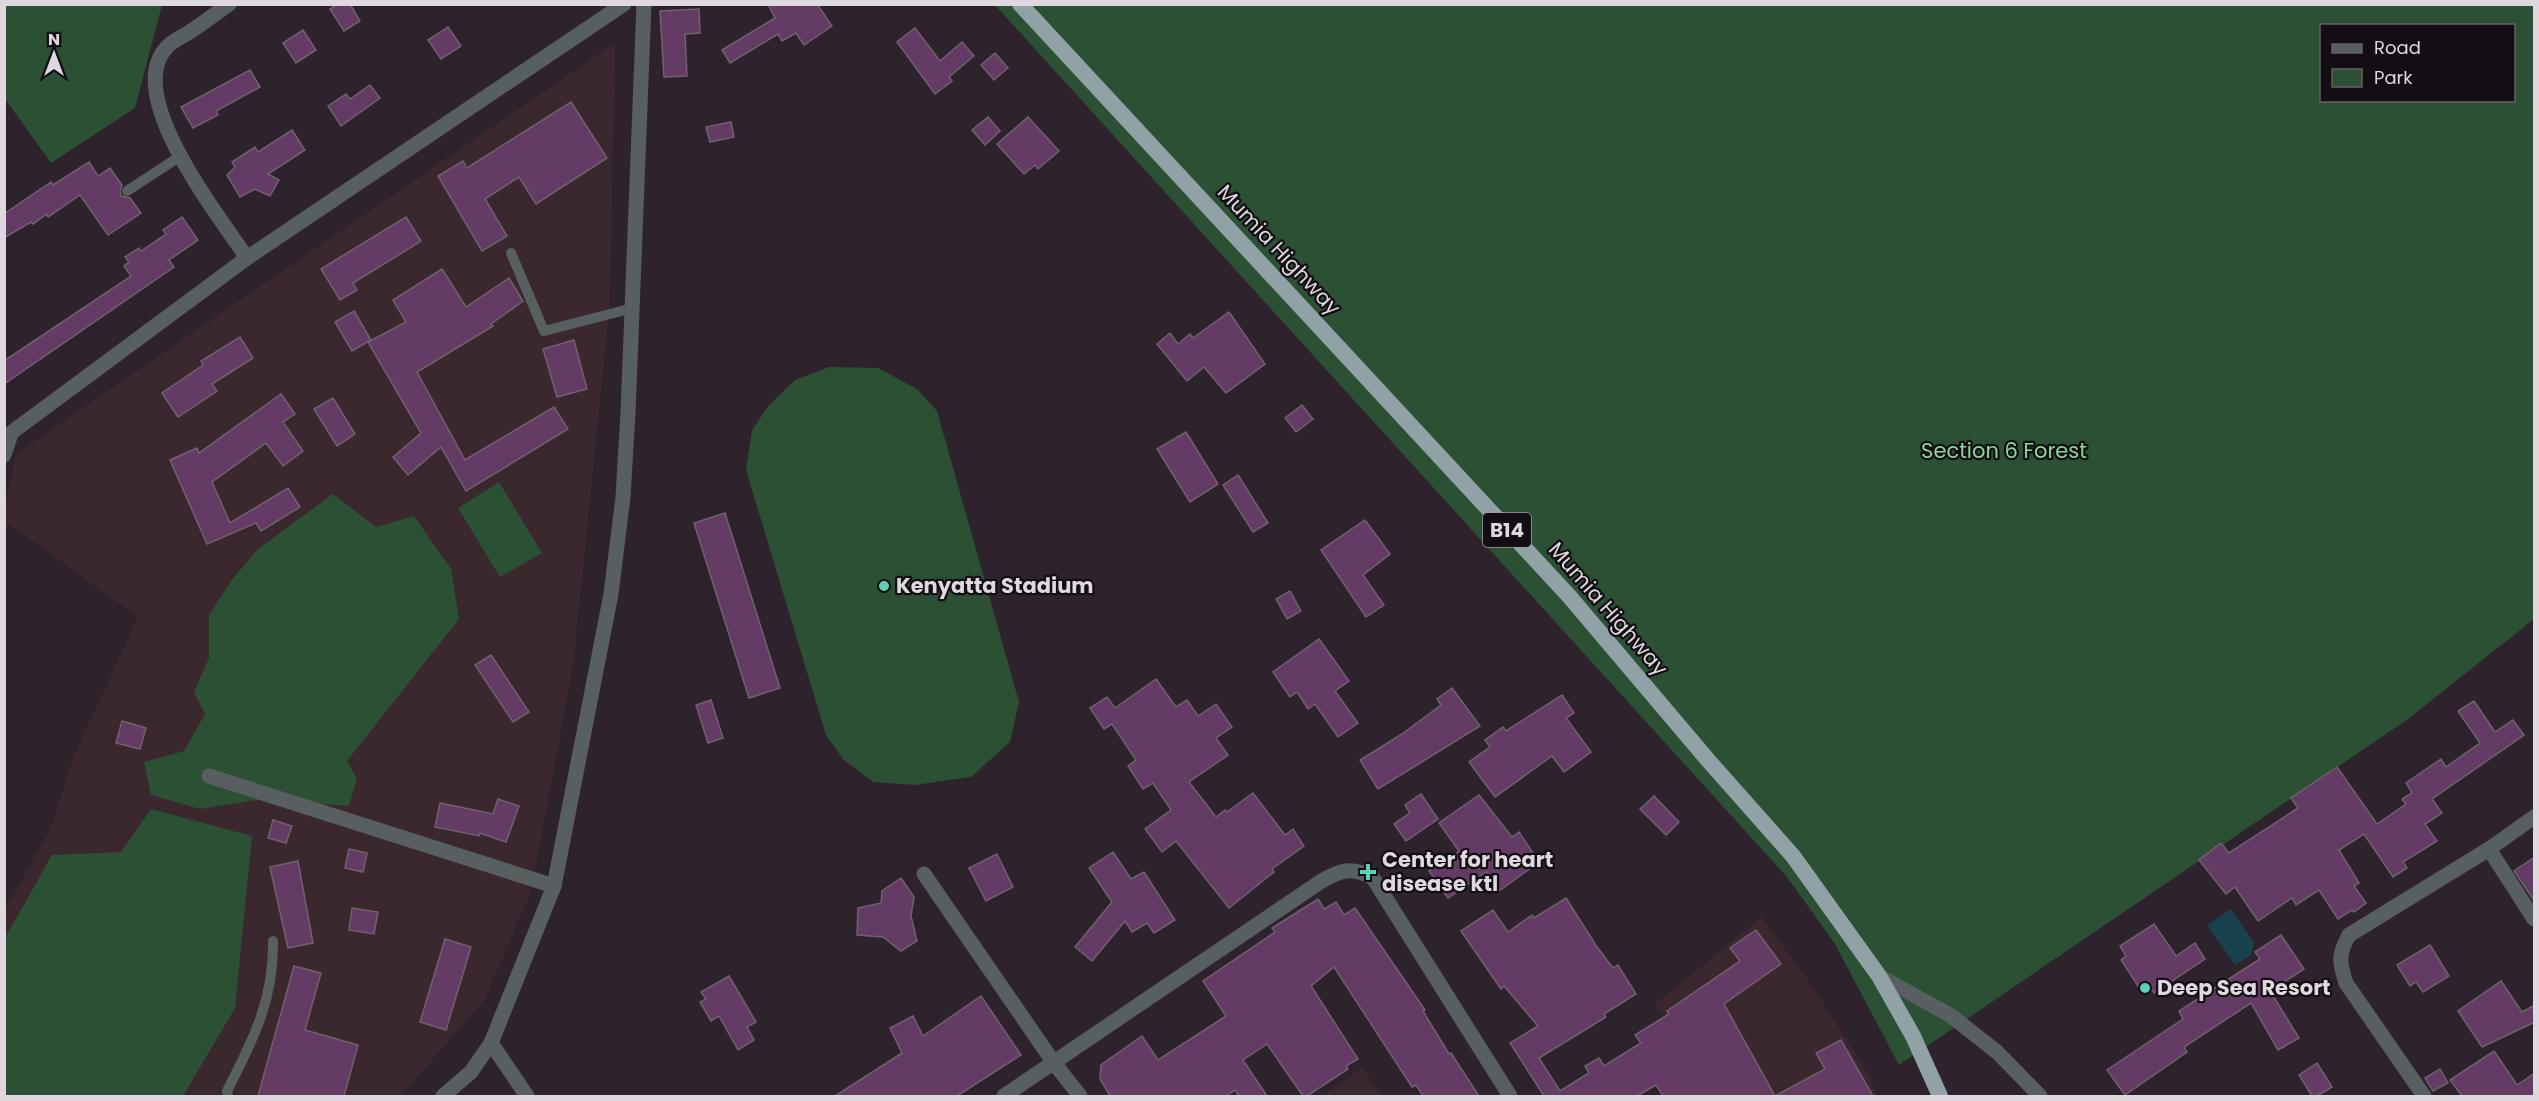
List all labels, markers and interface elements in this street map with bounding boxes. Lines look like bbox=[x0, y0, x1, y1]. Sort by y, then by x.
north arrow bbox=[24, 24, 84, 84]
legend bbox=[2320, 24, 2515, 102]
text: N bbox=[48, 28, 60, 51]
text: Road bbox=[2374, 35, 2421, 60]
text: Park bbox=[2374, 65, 2413, 90]
street label: Mumia Highway bbox=[1211, 178, 1348, 321]
park label: Section 6 Forest bbox=[1921, 436, 2087, 465]
road number: B14 bbox=[1483, 513, 1531, 547]
street label: Mumia Highway bbox=[1542, 535, 1675, 682]
place label: Kenyatta Stadium bbox=[896, 571, 1094, 600]
marker: Kenyatta Stadium bbox=[877, 579, 891, 593]
place label: Center for heart disease ktl bbox=[1382, 845, 1553, 898]
marker: Center for heart disease ktl bbox=[1359, 863, 1377, 881]
place label: Deep Sea Resort bbox=[2157, 973, 2331, 1002]
marker: Deep Sea Resort bbox=[2138, 981, 2152, 995]

